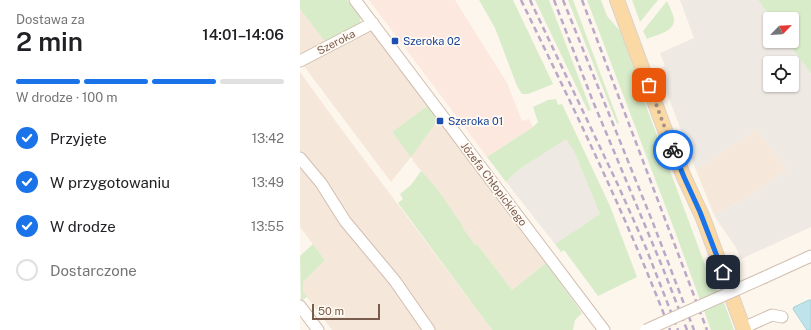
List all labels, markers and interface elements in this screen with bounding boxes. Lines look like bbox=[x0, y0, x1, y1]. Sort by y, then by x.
text: Dostawa za bbox=[16, 12, 85, 27]
north arrow bbox=[763, 12, 799, 48]
map controls bbox=[763, 12, 799, 92]
text: 2 min bbox=[16, 26, 83, 57]
text: 14:01–14:06 bbox=[202, 26, 284, 43]
street label: Szeroka bbox=[315, 27, 357, 57]
place label: Szeroka 02 bbox=[403, 35, 461, 47]
marker: Szeroka 02 bbox=[390, 36, 400, 46]
button: locate bbox=[763, 56, 799, 92]
pin bbox=[632, 68, 666, 102]
icon: bag bbox=[638, 74, 660, 96]
text: W drodze · 100 m bbox=[16, 90, 118, 105]
place label: Szeroka 01 bbox=[448, 115, 503, 127]
marker: Szeroka 01 bbox=[435, 116, 445, 126]
icon: check bbox=[16, 127, 38, 149]
text: Przyjęte bbox=[50, 130, 107, 147]
courier bbox=[653, 130, 693, 170]
text: 13:42 bbox=[252, 131, 284, 146]
icon: bike bbox=[662, 139, 684, 161]
street label: Józefa Chłopickiego bbox=[459, 140, 529, 228]
icon: check bbox=[16, 171, 38, 193]
text: W przygotowaniu bbox=[50, 174, 170, 191]
text: 13:49 bbox=[251, 175, 284, 190]
icon: check bbox=[16, 215, 38, 237]
text: W drodze bbox=[50, 218, 116, 235]
text: 13:55 bbox=[251, 219, 284, 234]
pin bbox=[706, 255, 740, 289]
icon: home bbox=[712, 261, 734, 283]
text: Dostarczone bbox=[50, 262, 137, 279]
scale bar bbox=[312, 302, 380, 321]
text: 50 m bbox=[318, 305, 344, 317]

